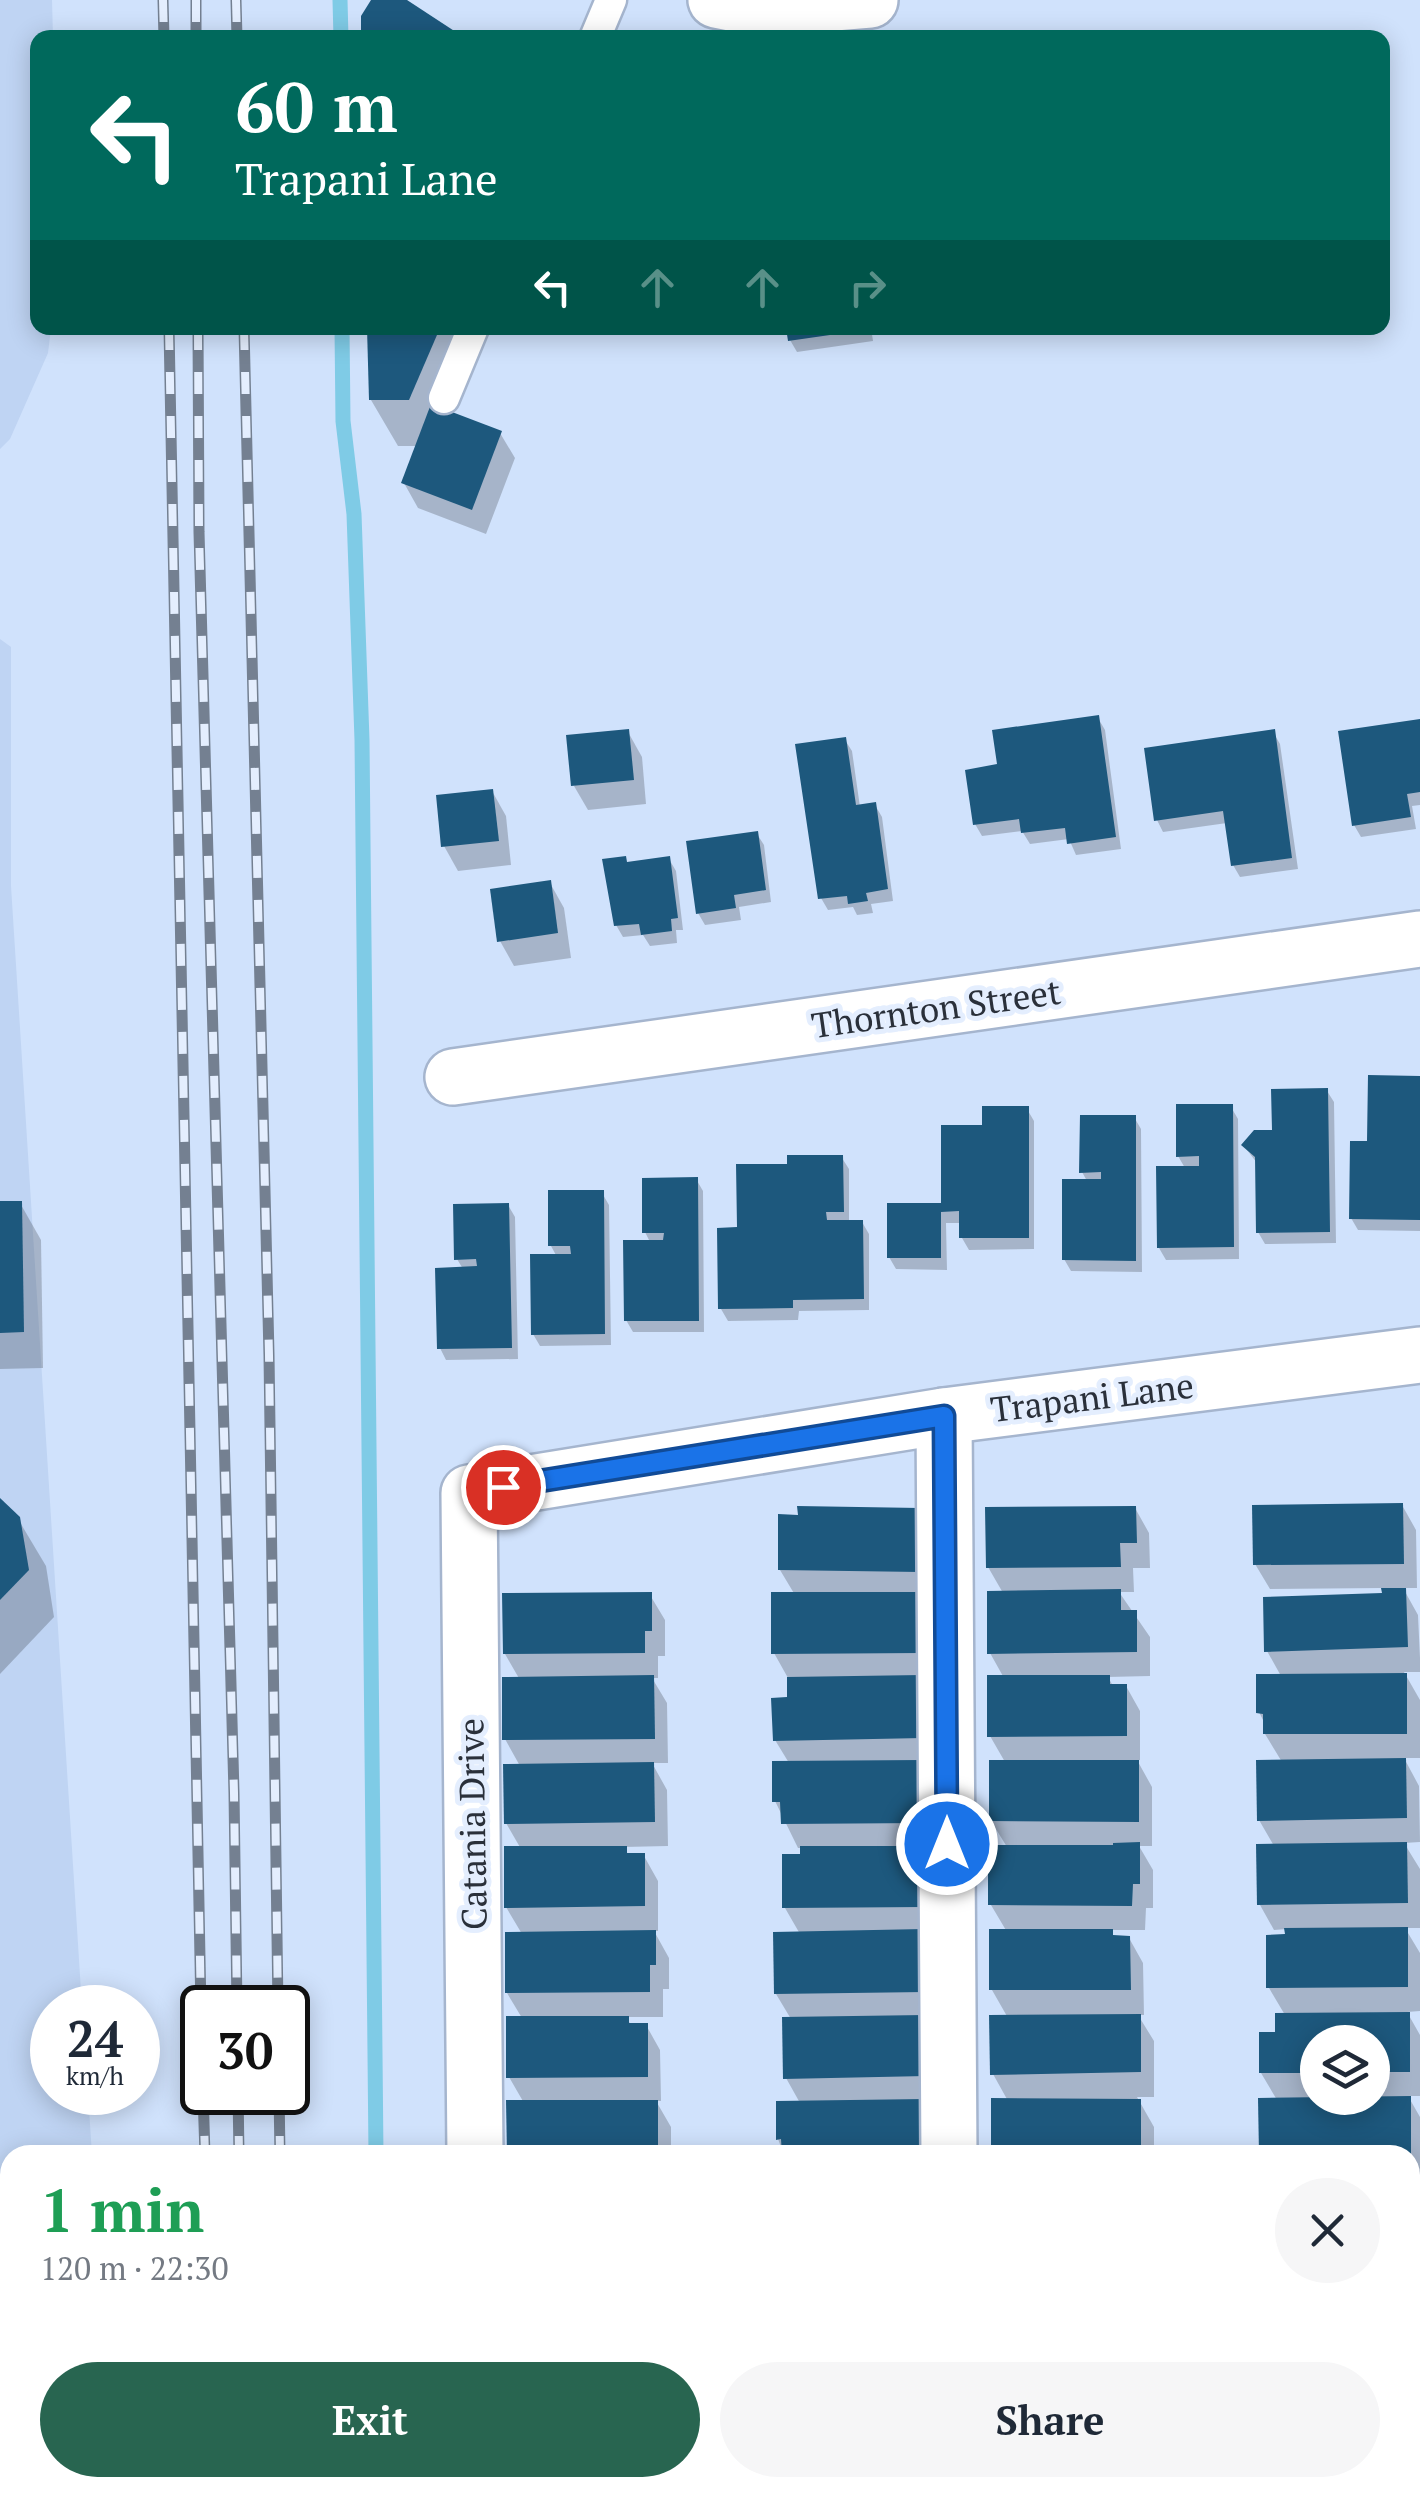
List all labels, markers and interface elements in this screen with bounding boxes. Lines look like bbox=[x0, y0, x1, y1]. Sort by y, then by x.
text: 60 m bbox=[235, 59, 398, 152]
icon: left bbox=[70, 70, 200, 200]
text: Trapani Lane bbox=[235, 148, 498, 208]
icon: left bbox=[525, 260, 580, 315]
icon: ahead bbox=[630, 260, 685, 315]
icon: ahead bbox=[735, 260, 790, 315]
icon: right bbox=[840, 260, 895, 315]
street label: Thornton Street bbox=[809, 968, 1063, 1048]
street label: Trapani Lane bbox=[988, 1362, 1196, 1432]
pin bbox=[461, 1445, 546, 1530]
icon: arrive bbox=[476, 1460, 531, 1515]
street label: Catania Drive bbox=[447, 1718, 497, 1930]
position arrow bbox=[895, 1792, 999, 1896]
speed limit sign: 30 bbox=[180, 1985, 310, 2115]
text: 24 bbox=[67, 2005, 123, 2071]
map controls bbox=[1300, 2025, 1390, 2115]
button: layers bbox=[1300, 2025, 1390, 2115]
text: km/h bbox=[66, 2059, 124, 2092]
text: 1 min bbox=[40, 2170, 204, 2249]
button: close bbox=[1275, 2178, 1380, 2283]
text: 120 m · 22:30 bbox=[40, 2247, 228, 2289]
button: Exit bbox=[40, 2362, 700, 2477]
button: Share bbox=[720, 2362, 1380, 2477]

